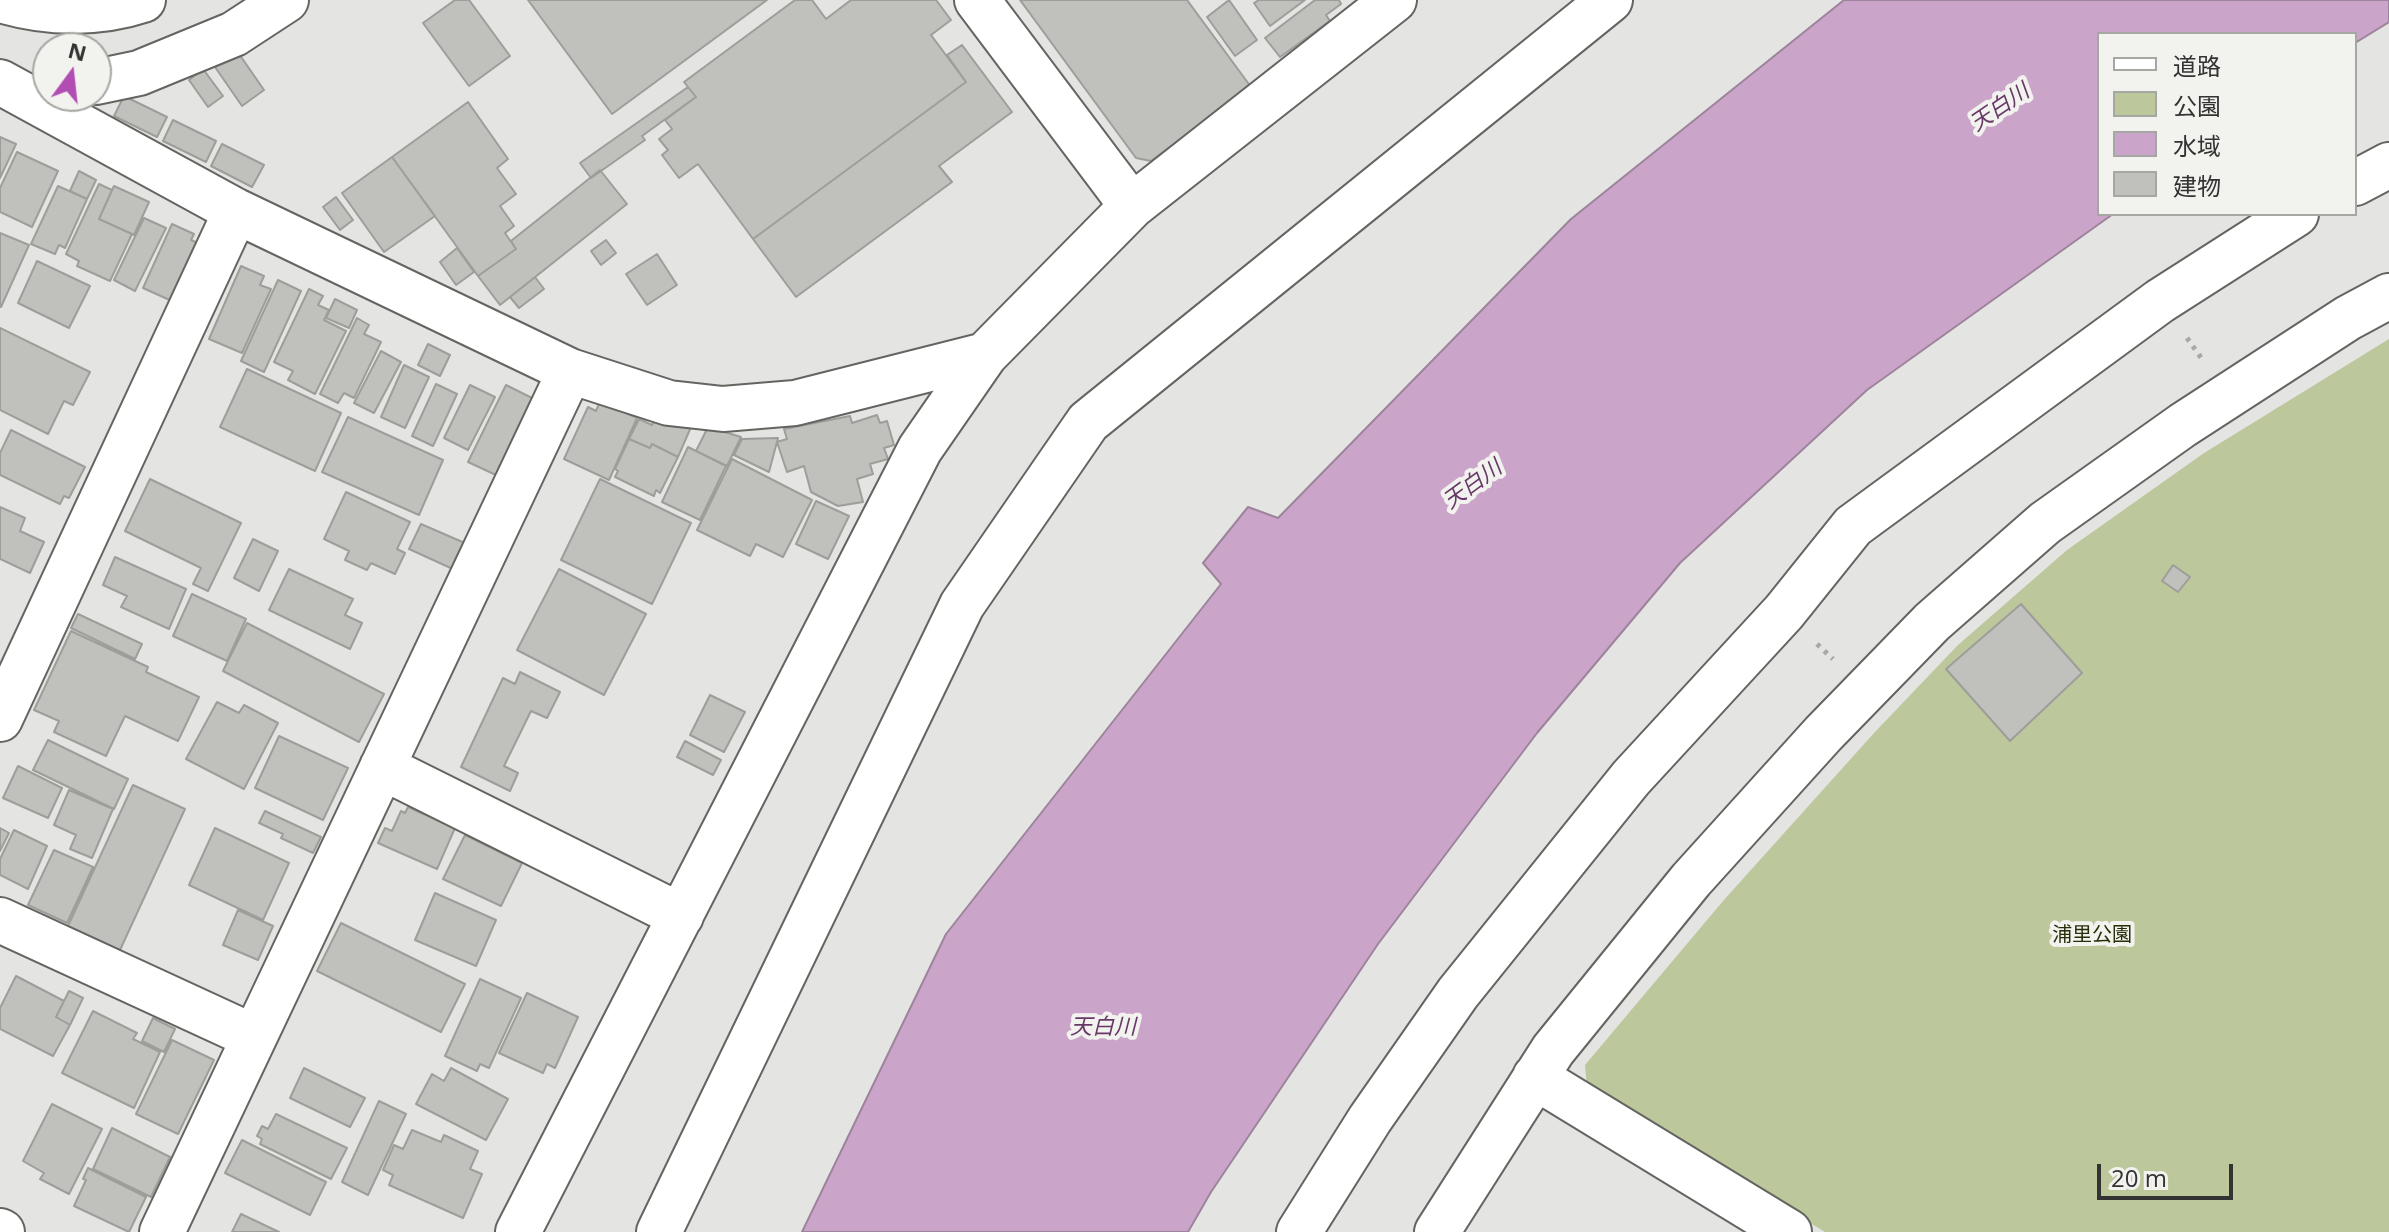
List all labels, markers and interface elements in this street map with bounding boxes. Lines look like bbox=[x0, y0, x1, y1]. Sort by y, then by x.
north arrow bbox=[32, 32, 112, 112]
legend bbox=[2097, 32, 2357, 216]
text: N bbox=[65, 34, 90, 68]
text: 道路 bbox=[2173, 49, 2221, 82]
water label: 天白川 bbox=[1965, 79, 2035, 137]
text: 公園 bbox=[2173, 89, 2221, 122]
text: 水域 bbox=[2173, 129, 2221, 162]
text: 建物 bbox=[2173, 169, 2221, 202]
water label: 天白川 bbox=[1439, 455, 1507, 515]
park label: 浦里公園 bbox=[2052, 923, 2132, 947]
water label: 天白川 bbox=[1070, 1015, 1136, 1041]
scale bar bbox=[2101, 1148, 2237, 1198]
text: 20 m bbox=[2111, 1161, 2167, 1194]

